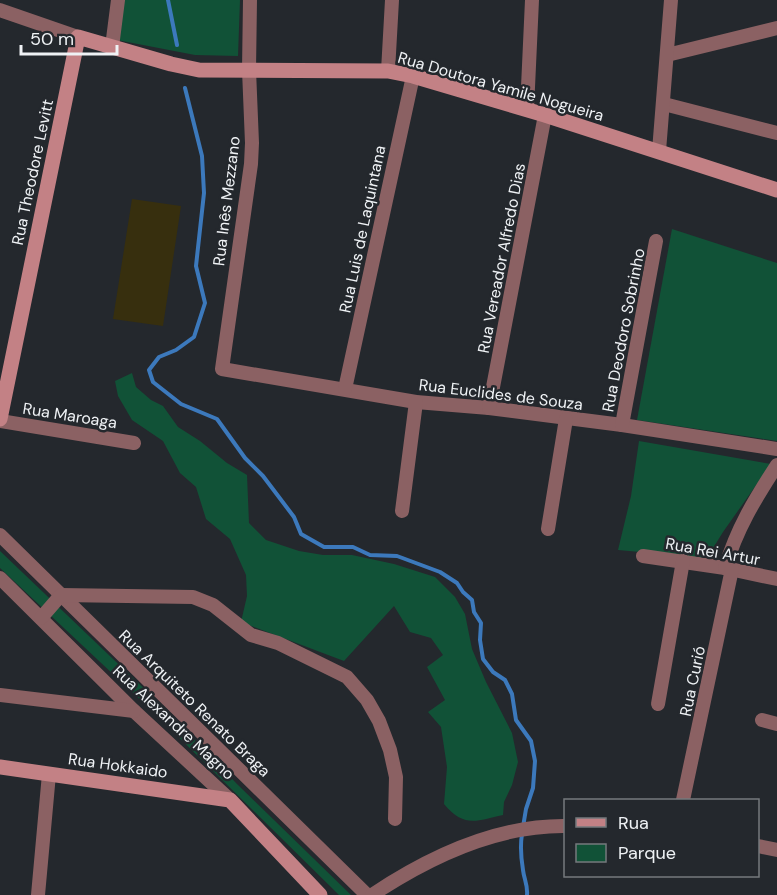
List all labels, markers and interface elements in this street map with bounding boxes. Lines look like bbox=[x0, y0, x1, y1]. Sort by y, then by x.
scale bar bbox=[21, 18, 117, 56]
text: 50 m bbox=[30, 27, 74, 51]
street label: Rua Doutora Yamile Nogueira bbox=[395, 47, 606, 126]
street label: Rua Theodore Levitt bbox=[7, 97, 58, 247]
street label: Rua Inês Mezzano bbox=[208, 135, 245, 267]
street label: Rua Luis de Laquintana bbox=[334, 143, 391, 315]
street label: Rua Vereador Alfredo Dias bbox=[473, 161, 530, 355]
street label: Rua Deodoro Sobrinho bbox=[597, 246, 650, 414]
street label: Rua Euclides de Souza bbox=[418, 374, 584, 415]
street label: Rua Maroaga bbox=[21, 398, 119, 433]
street label: Rua Rei Artur bbox=[664, 533, 762, 570]
street label: Rua Arquiteto Renato Braga bbox=[114, 625, 275, 781]
street label: Rua Curió bbox=[675, 644, 710, 718]
street label: Rua Alexandre Magno bbox=[108, 660, 239, 784]
street label: Rua Hokkaido bbox=[67, 748, 169, 783]
legend bbox=[564, 799, 759, 877]
text: Rua bbox=[618, 811, 649, 835]
text: Parque bbox=[618, 841, 676, 865]

